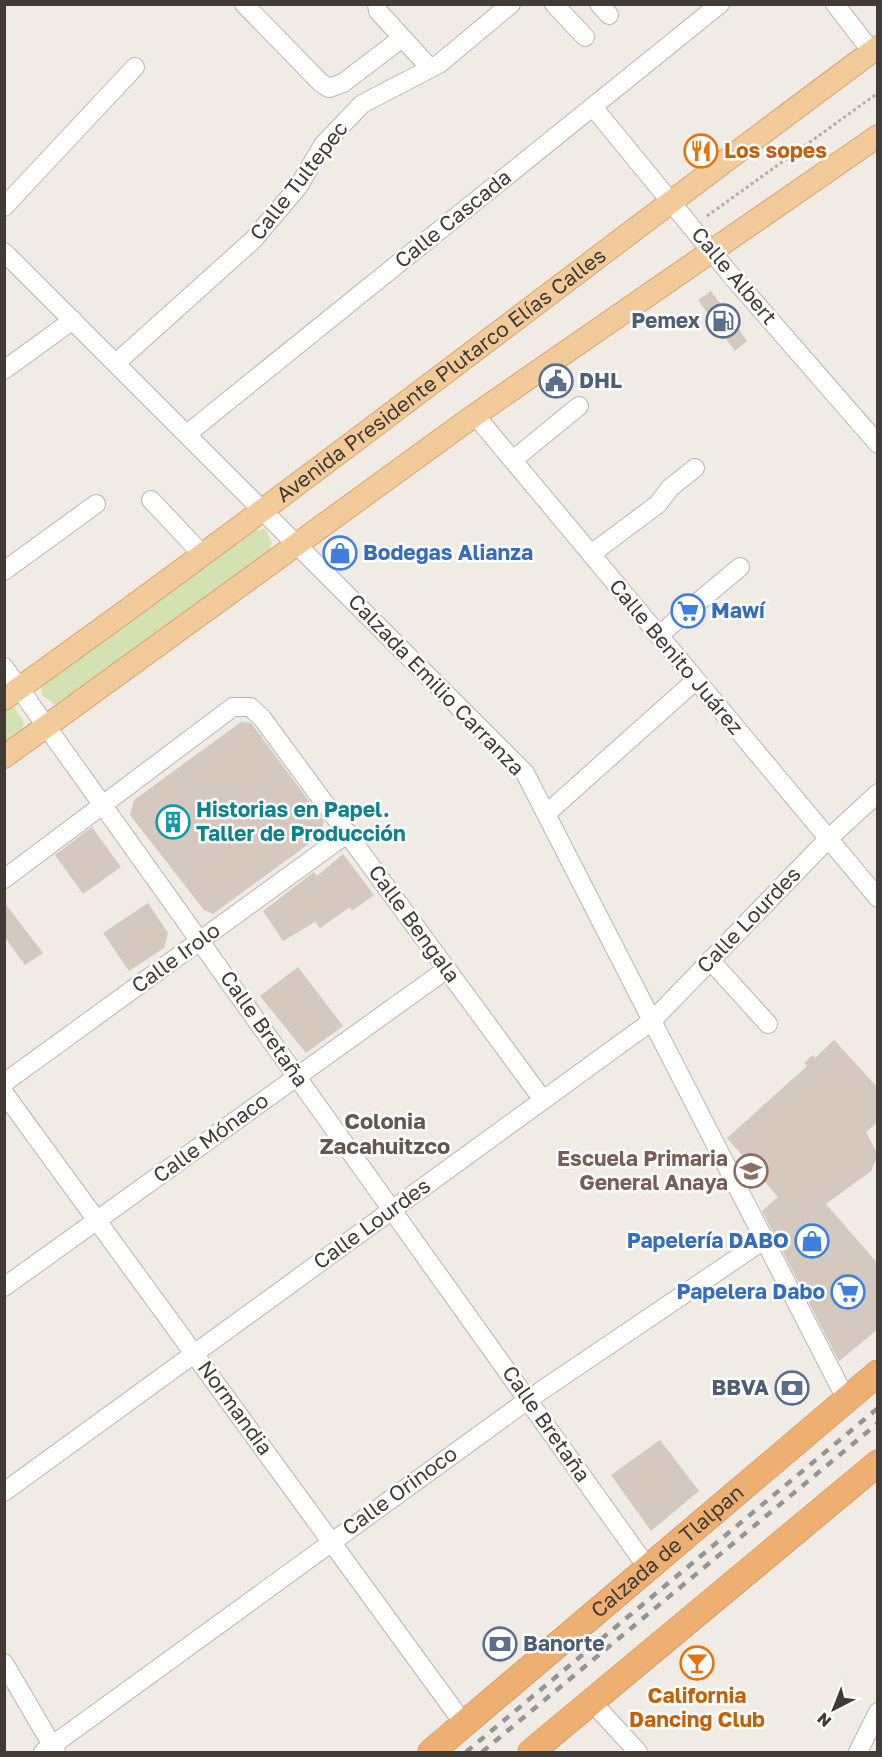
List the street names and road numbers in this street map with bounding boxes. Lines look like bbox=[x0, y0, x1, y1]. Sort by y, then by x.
street label: Calle Tultepec bbox=[244, 116, 353, 245]
street label: Calle Cascada bbox=[389, 163, 516, 273]
street label: Calle Albert bbox=[686, 221, 783, 329]
street label: Avenida Presidente Plutarco Elías Calles bbox=[271, 242, 611, 507]
street label: Calle Benito Juárez bbox=[604, 573, 749, 739]
street label: Calzada Emilio Carranza bbox=[343, 588, 530, 781]
street label: Calle Bengala bbox=[363, 859, 466, 987]
street label: Calle Lourdes bbox=[691, 861, 806, 978]
street label: Calle Irolo bbox=[126, 916, 225, 998]
street label: Calle Bretaña bbox=[215, 965, 314, 1092]
street label: Calle Mónaco bbox=[148, 1087, 273, 1188]
street label: Calle Lourdes bbox=[308, 1172, 435, 1274]
street label: Normandia bbox=[193, 1355, 279, 1460]
street label: Calle Bretaña bbox=[497, 1360, 596, 1487]
street label: Calle Orinoco bbox=[337, 1440, 462, 1541]
street label: Calzada de Tlalpan bbox=[585, 1479, 749, 1623]

